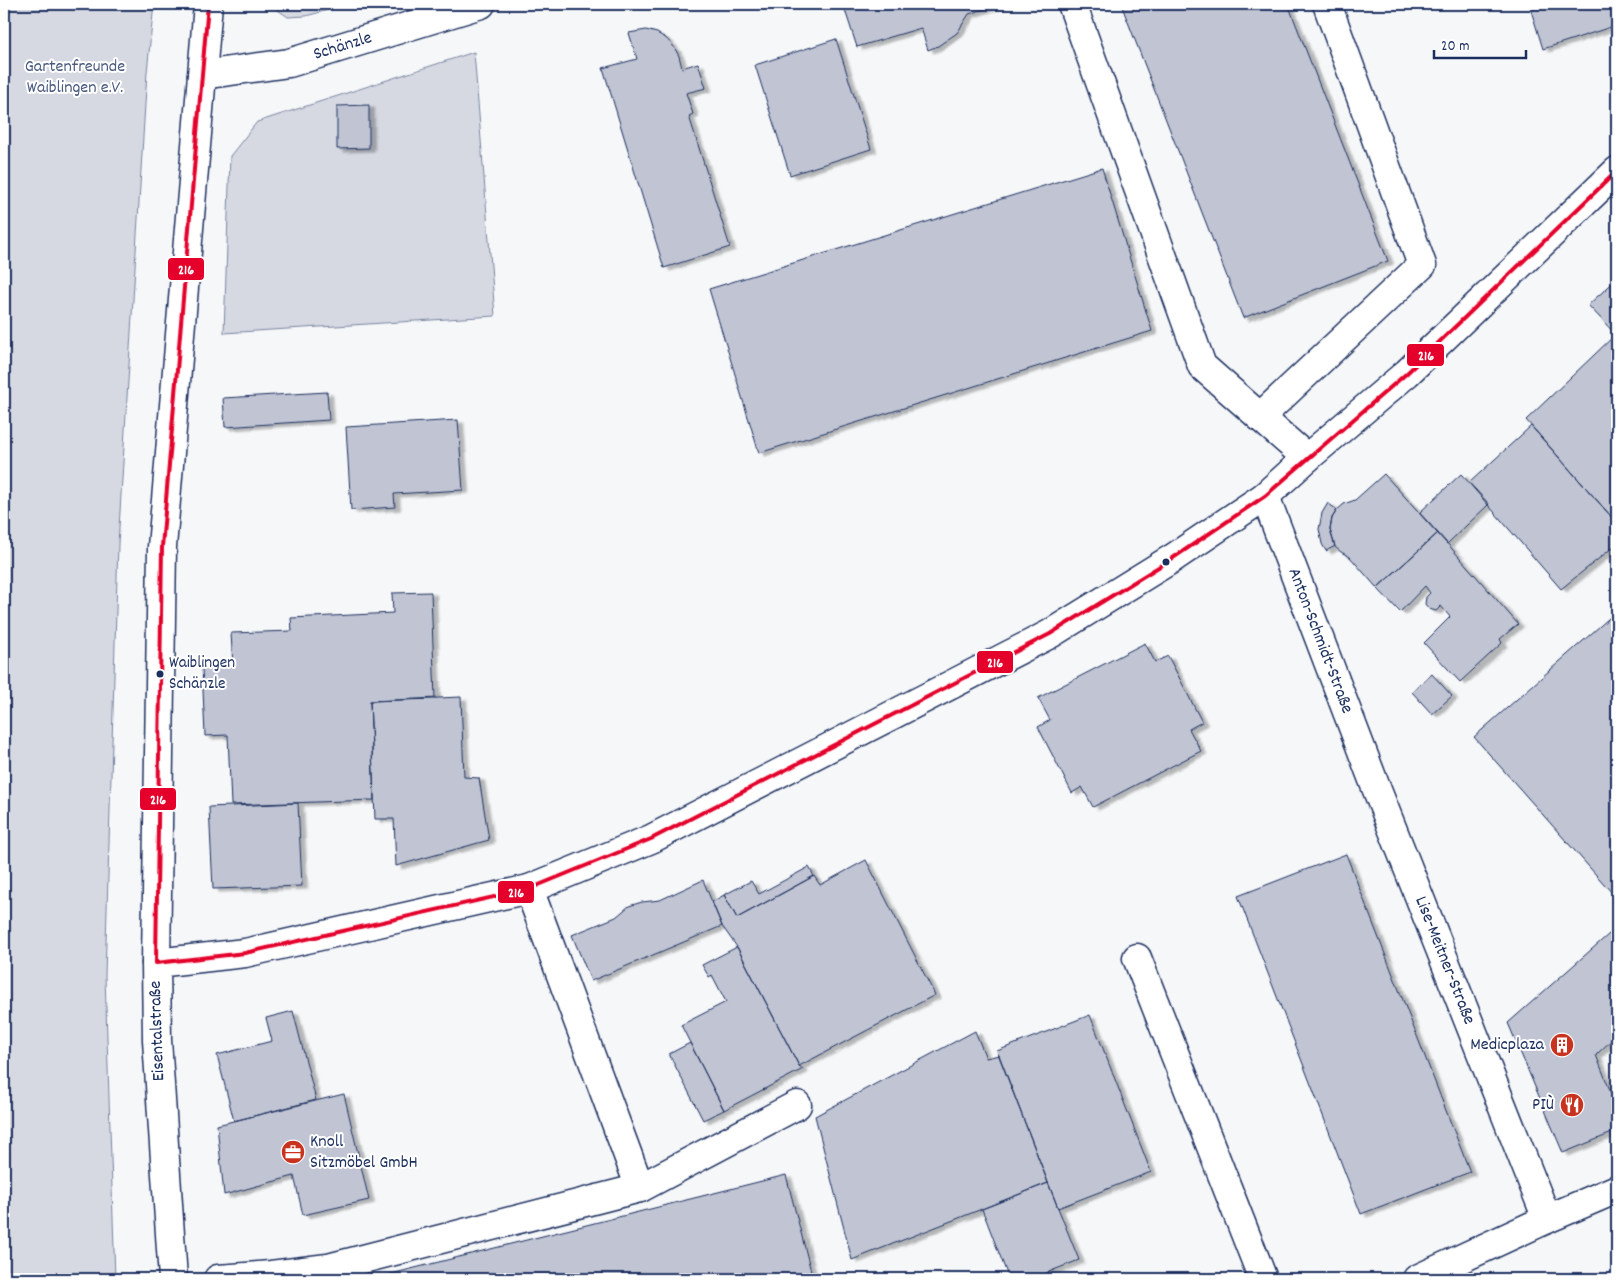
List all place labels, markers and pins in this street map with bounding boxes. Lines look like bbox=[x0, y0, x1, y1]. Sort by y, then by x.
unlabelled marker bbox=[1161, 557, 1171, 567]
place label: Waiblingen Schänzle bbox=[169, 652, 235, 697]
marker: Waiblingen Schänzle bbox=[155, 669, 165, 679]
building icon: Medicplaza bbox=[1549, 1032, 1575, 1058]
place label: Medicplaza bbox=[1470, 1033, 1545, 1058]
restaurant icon: PIÙ bbox=[1559, 1092, 1585, 1118]
place label: PIÙ bbox=[1532, 1093, 1554, 1118]
place label: Knoll Sitzmöbel GmbH bbox=[310, 1130, 418, 1176]
office icon: Knoll Sitzmöbel GmbH bbox=[280, 1139, 306, 1165]

